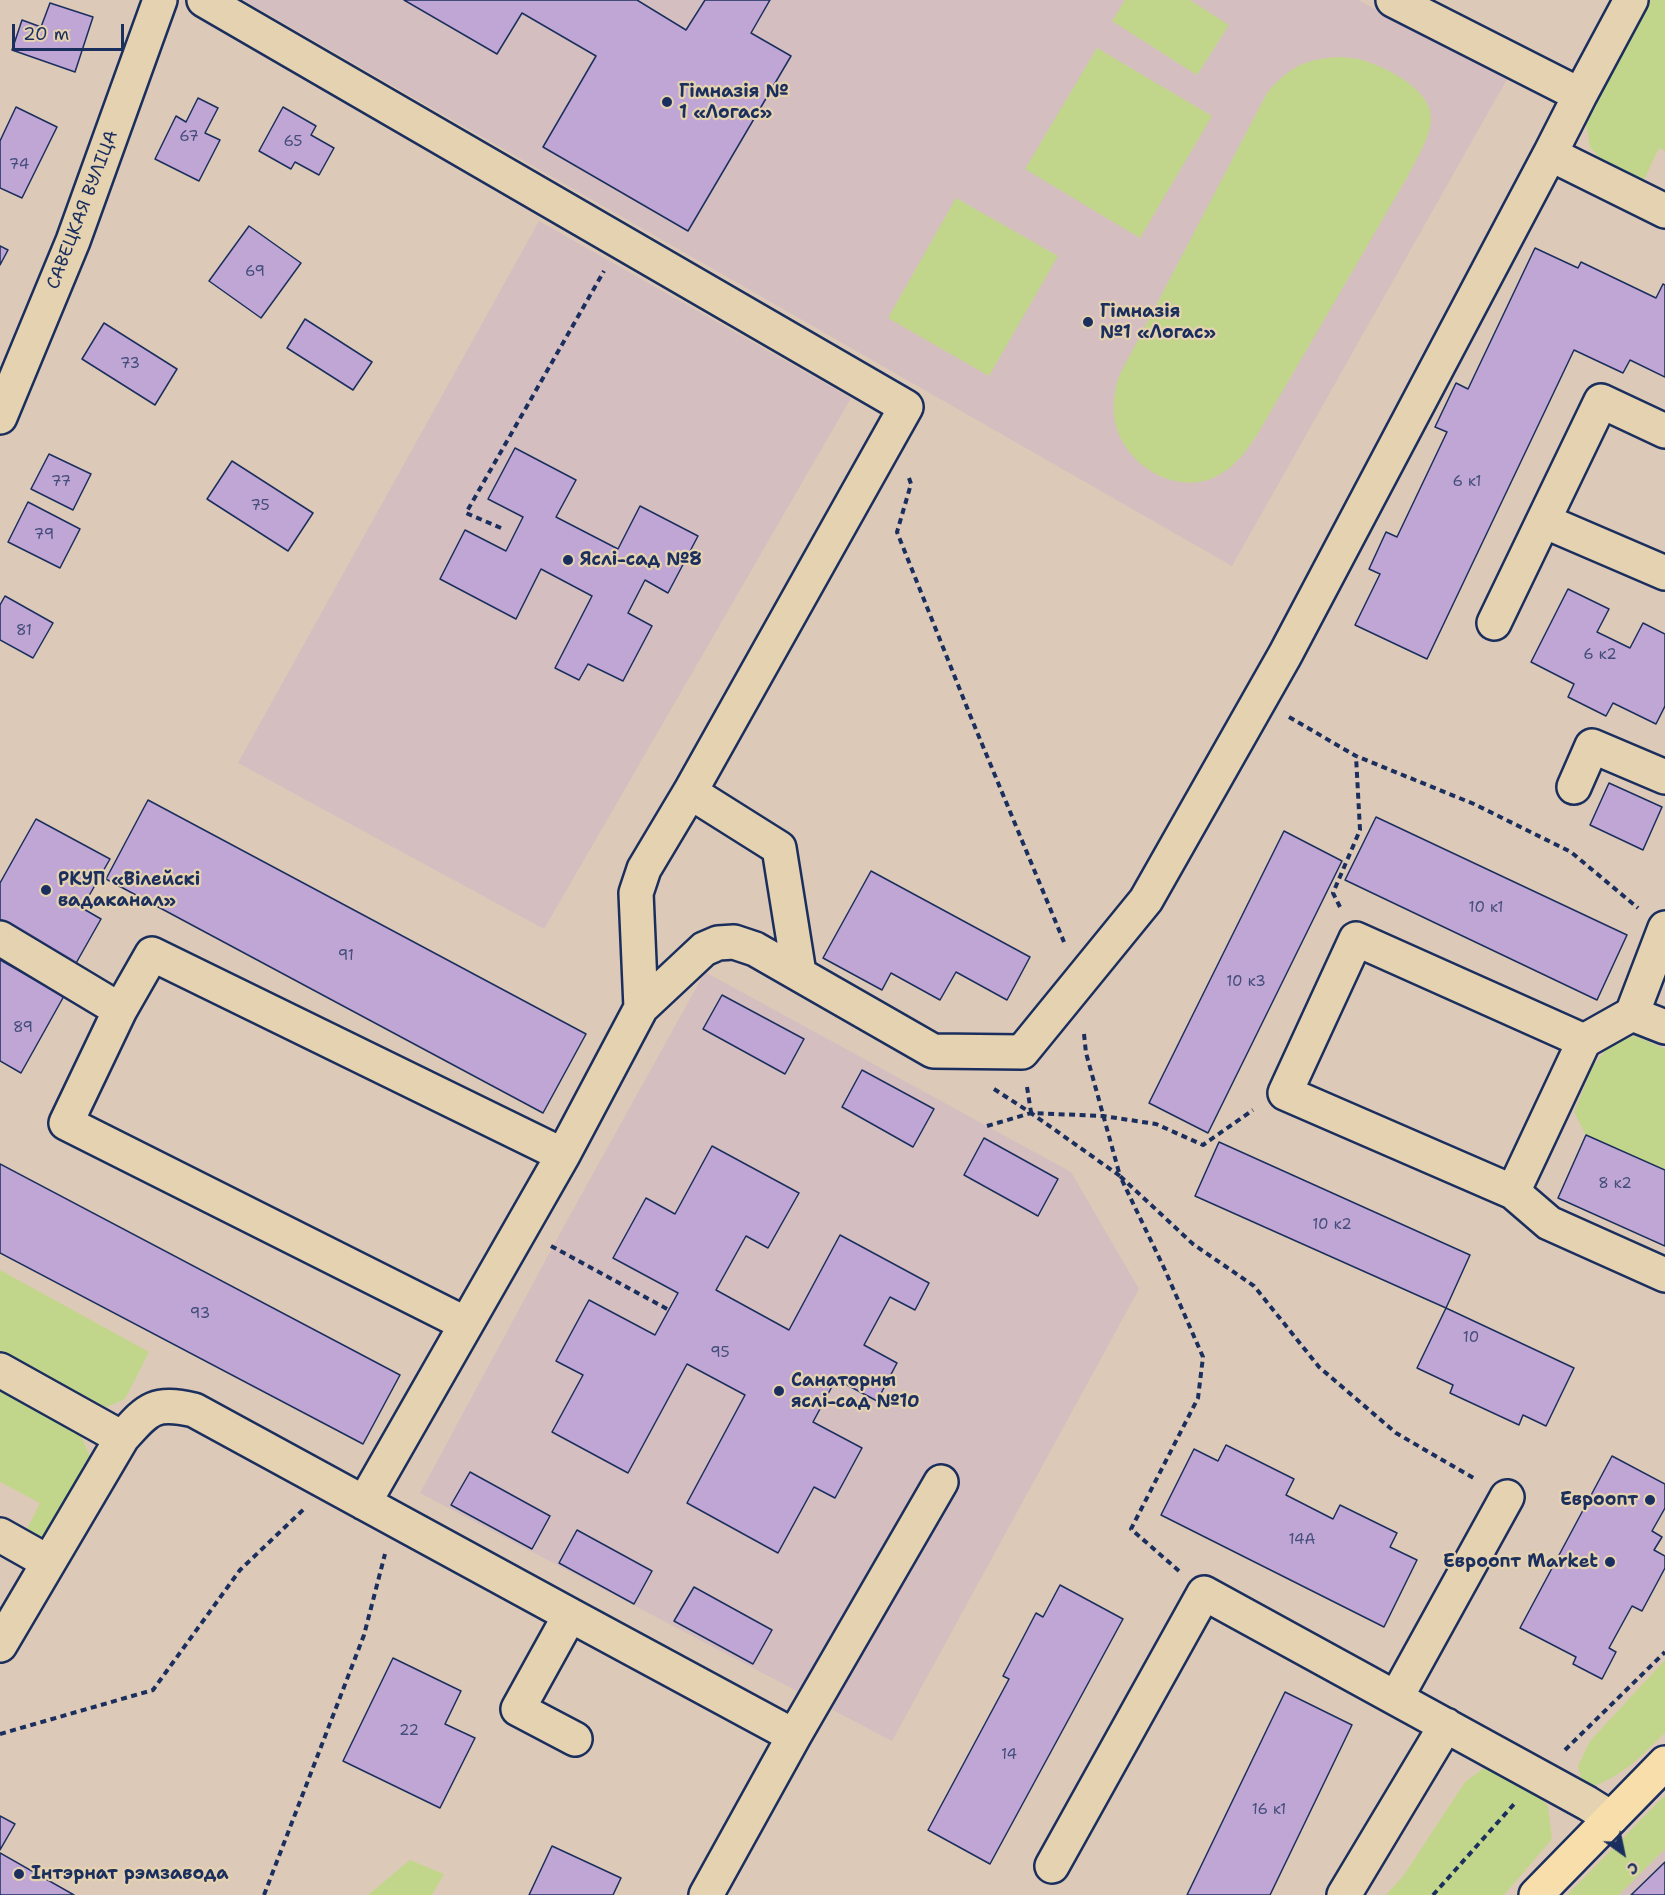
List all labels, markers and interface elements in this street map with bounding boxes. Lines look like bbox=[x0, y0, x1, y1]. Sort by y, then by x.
scale bar bbox=[15, 12, 128, 50]
text: 20 m bbox=[23, 22, 69, 46]
place label: Гімназія № 1 «Логас» bbox=[679, 81, 788, 124]
marker: Гімназія № 1 «Логас» bbox=[660, 95, 674, 109]
street label: САВЕЦКАЯ ВУЛІЦА bbox=[43, 128, 123, 292]
house number: 67 bbox=[179, 128, 199, 146]
house number: 65 bbox=[283, 133, 303, 151]
house number: 74 bbox=[9, 156, 29, 174]
house number: 69 bbox=[245, 263, 265, 281]
place label: Гімназія №1 «Логас» bbox=[1100, 301, 1216, 344]
marker: Гімназія №1 «Логас» bbox=[1081, 315, 1095, 329]
house number: 73 bbox=[120, 355, 140, 373]
house number: 77 bbox=[51, 473, 71, 491]
house number: 6 к1 bbox=[1453, 473, 1481, 491]
house number: 75 bbox=[250, 497, 270, 515]
house number: 79 bbox=[34, 526, 54, 544]
place label: Яслі-сад №8 bbox=[580, 549, 702, 571]
marker: Яслі-сад №8 bbox=[561, 553, 575, 567]
house number: 81 bbox=[16, 622, 32, 640]
house number: 6 к2 bbox=[1583, 646, 1617, 664]
place label: РКУП «Вілейскі вадаканал» bbox=[58, 869, 200, 912]
marker: РКУП «Вілейскі вадаканал» bbox=[39, 883, 53, 897]
house number: 10 к1 bbox=[1469, 899, 1503, 917]
house number: 91 bbox=[338, 947, 354, 965]
house number: 10 к3 bbox=[1226, 973, 1266, 991]
house number: 89 bbox=[13, 1019, 33, 1037]
house number: 8 к2 bbox=[1598, 1175, 1632, 1193]
house number: 10 к2 bbox=[1312, 1216, 1352, 1234]
house number: 93 bbox=[190, 1305, 210, 1323]
house number: 10 bbox=[1463, 1329, 1479, 1347]
house number: 95 bbox=[710, 1344, 730, 1362]
place label: Санаторны яслі-сад №10 bbox=[791, 1370, 920, 1412]
marker: Санаторны яслі-сад №10 bbox=[772, 1384, 786, 1398]
place label: Евроопт bbox=[1560, 1489, 1638, 1511]
marker: Евроопт bbox=[1643, 1493, 1657, 1507]
house number: 14А bbox=[1289, 1531, 1315, 1549]
place label: Евроопт Market bbox=[1443, 1551, 1598, 1573]
marker: Евроопт Market bbox=[1603, 1555, 1617, 1569]
house number: 22 bbox=[399, 1722, 419, 1740]
house number: 14 bbox=[1001, 1746, 1017, 1764]
house number: 16 к1 bbox=[1252, 1801, 1286, 1819]
north arrow bbox=[1593, 1823, 1653, 1883]
text: С bbox=[1623, 1857, 1643, 1880]
place label: Інтэрнат рэмзавода bbox=[31, 1863, 228, 1885]
marker: Інтэрнат рэмзавода bbox=[12, 1867, 26, 1881]

